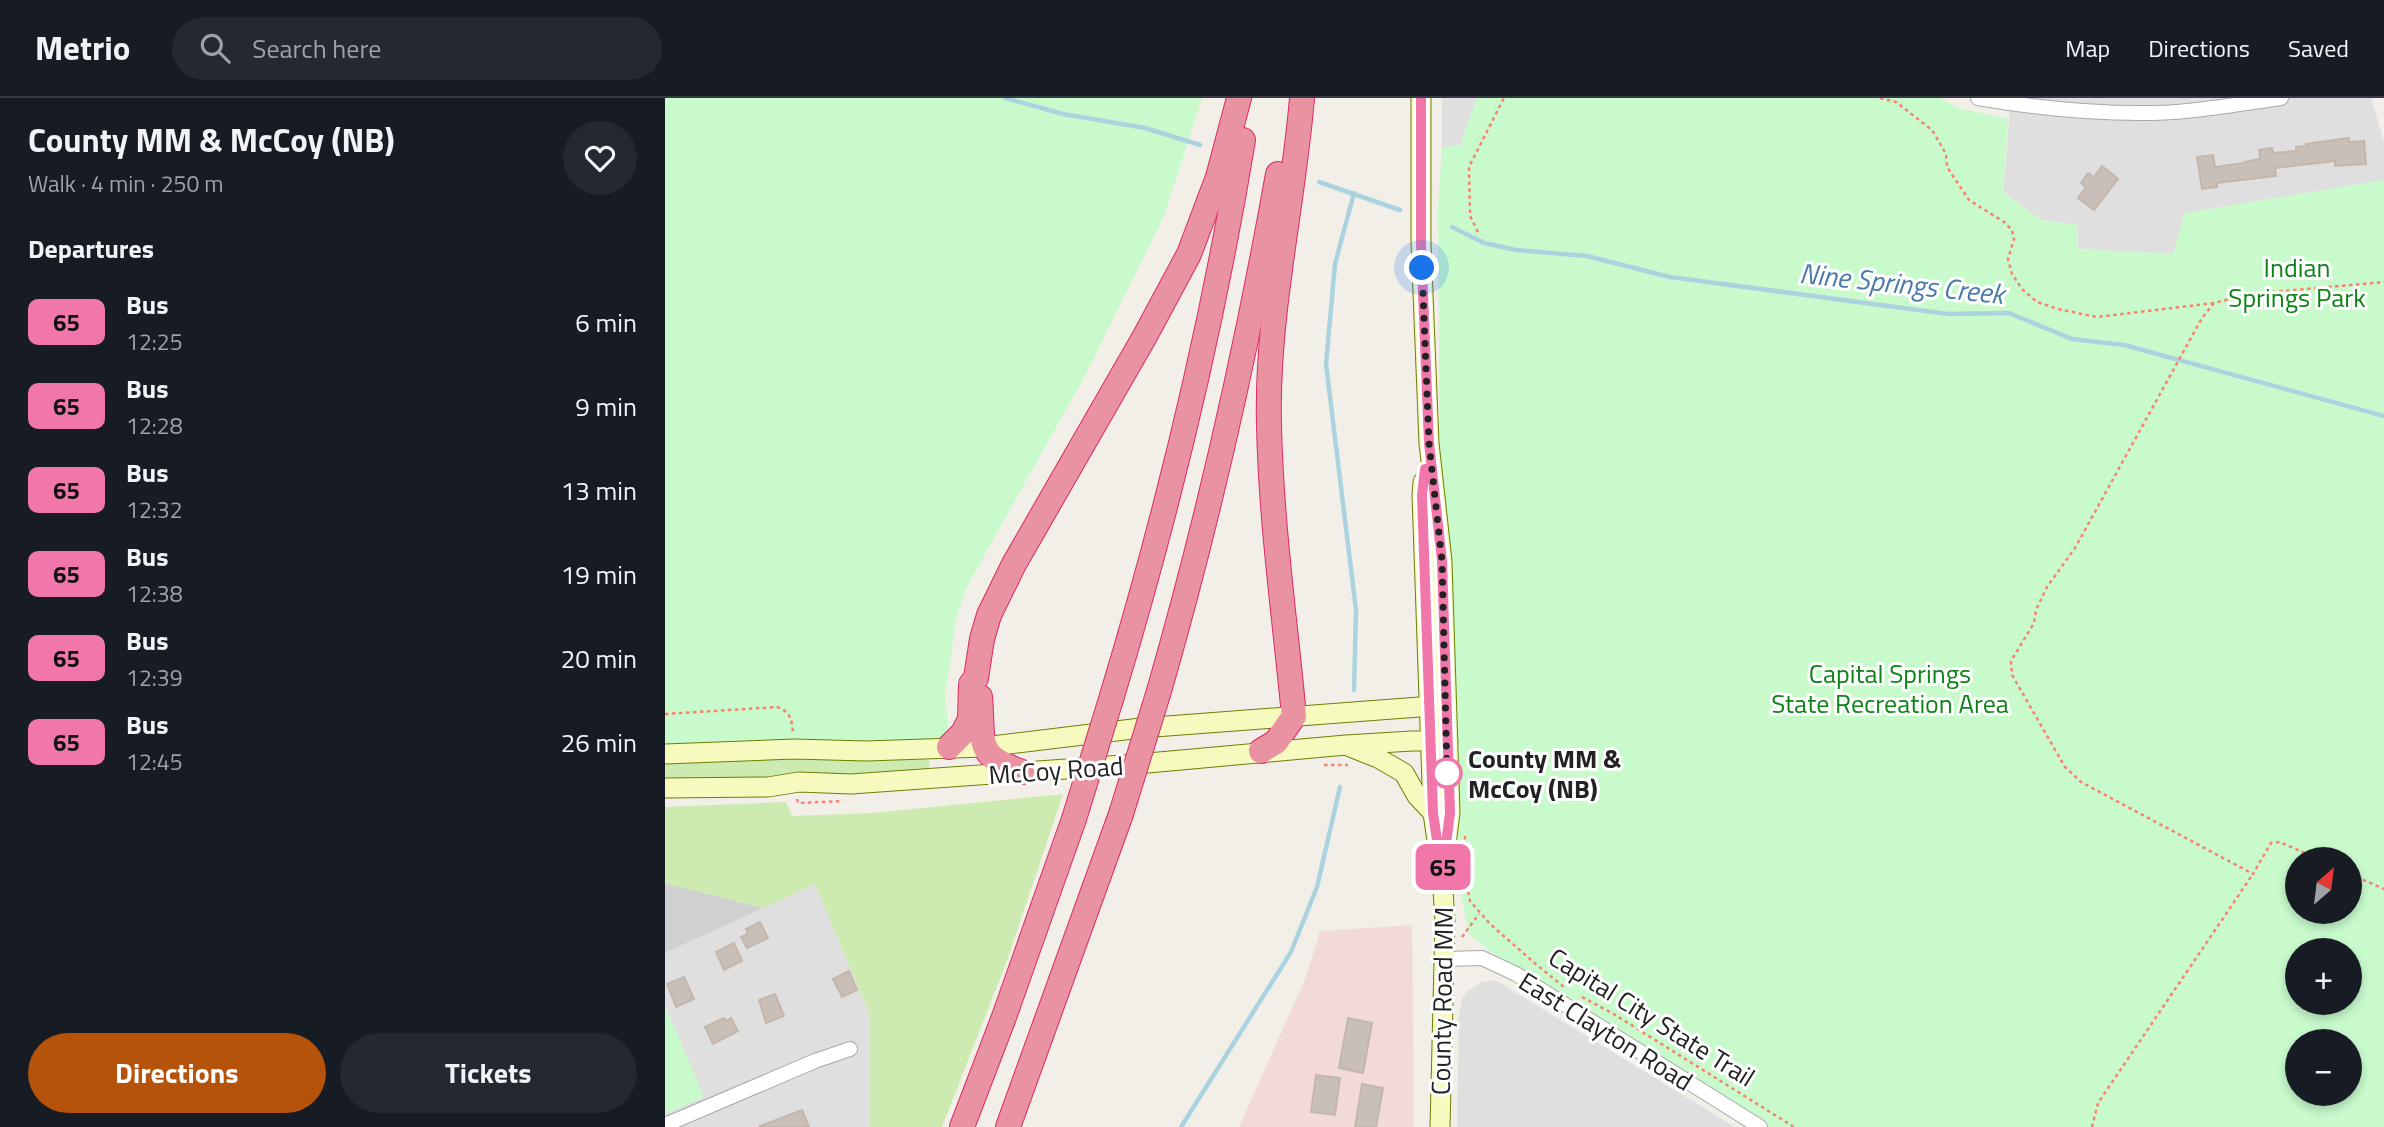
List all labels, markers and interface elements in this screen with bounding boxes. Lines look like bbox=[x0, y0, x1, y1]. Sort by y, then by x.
search box bbox=[172, 17, 662, 80]
text: Metrio bbox=[35, 23, 130, 73]
icon: search bbox=[196, 29, 234, 67]
text: Search here bbox=[252, 29, 381, 68]
text: Map bbox=[2065, 30, 2110, 66]
text: Directions bbox=[2148, 30, 2250, 66]
text: Saved bbox=[2288, 30, 2349, 66]
text: County MM & McCoy (NB) bbox=[28, 115, 395, 165]
button: heart bbox=[563, 121, 637, 195]
text: Walk · 4 min · 250 m bbox=[28, 166, 224, 201]
text: Departures bbox=[28, 229, 154, 268]
park label: Indian Springs Park bbox=[2228, 248, 2366, 317]
your location bbox=[1404, 250, 1439, 285]
water label: Nine Springs Creek bbox=[1798, 251, 2010, 315]
text: Bus bbox=[126, 285, 168, 324]
text: 6 min bbox=[575, 303, 637, 342]
text: 65 bbox=[53, 304, 80, 340]
text: 12:25 bbox=[126, 324, 183, 359]
text: Bus bbox=[126, 369, 168, 408]
text: 9 min bbox=[575, 387, 637, 426]
text: 65 bbox=[53, 388, 80, 424]
text: 12:28 bbox=[126, 408, 183, 443]
text: Bus bbox=[126, 453, 168, 492]
text: 13 min bbox=[561, 471, 637, 510]
text: 65 bbox=[53, 472, 80, 508]
text: 12:32 bbox=[126, 492, 183, 527]
text: Bus bbox=[126, 537, 168, 576]
text: 19 min bbox=[561, 555, 637, 594]
text: 65 bbox=[53, 556, 80, 592]
text: 12:38 bbox=[126, 576, 183, 611]
text: Bus bbox=[126, 621, 168, 660]
text: 20 min bbox=[561, 639, 637, 678]
text: 65 bbox=[53, 640, 80, 676]
park label: Capital Springs State Recreation Area bbox=[1771, 654, 2009, 723]
text: 12:39 bbox=[126, 660, 183, 695]
text: Bus bbox=[126, 705, 168, 744]
text: 26 min bbox=[561, 723, 637, 762]
text: 65 bbox=[53, 724, 80, 760]
place label: County MM & McCoy (NB) bbox=[1468, 739, 1621, 808]
text: 12:45 bbox=[126, 744, 183, 779]
street label: McCoy Road bbox=[987, 746, 1125, 794]
marker: County MM & McCoy (NB) bbox=[1432, 758, 1462, 788]
line badge: 65 bbox=[1411, 844, 1475, 890]
north arrow bbox=[2285, 847, 2363, 924]
map controls bbox=[2285, 847, 2362, 1106]
text: 65 bbox=[1430, 849, 1456, 885]
street label: County Road MM bbox=[1421, 906, 1463, 1096]
street label: Capital City State Trail bbox=[1541, 938, 1763, 1096]
button: + bbox=[2285, 938, 2362, 1015]
street label: East Clayton Road bbox=[1511, 962, 1701, 1100]
button: − bbox=[2285, 1029, 2362, 1106]
button: Directions bbox=[28, 1033, 326, 1113]
button: Tickets bbox=[340, 1033, 637, 1113]

